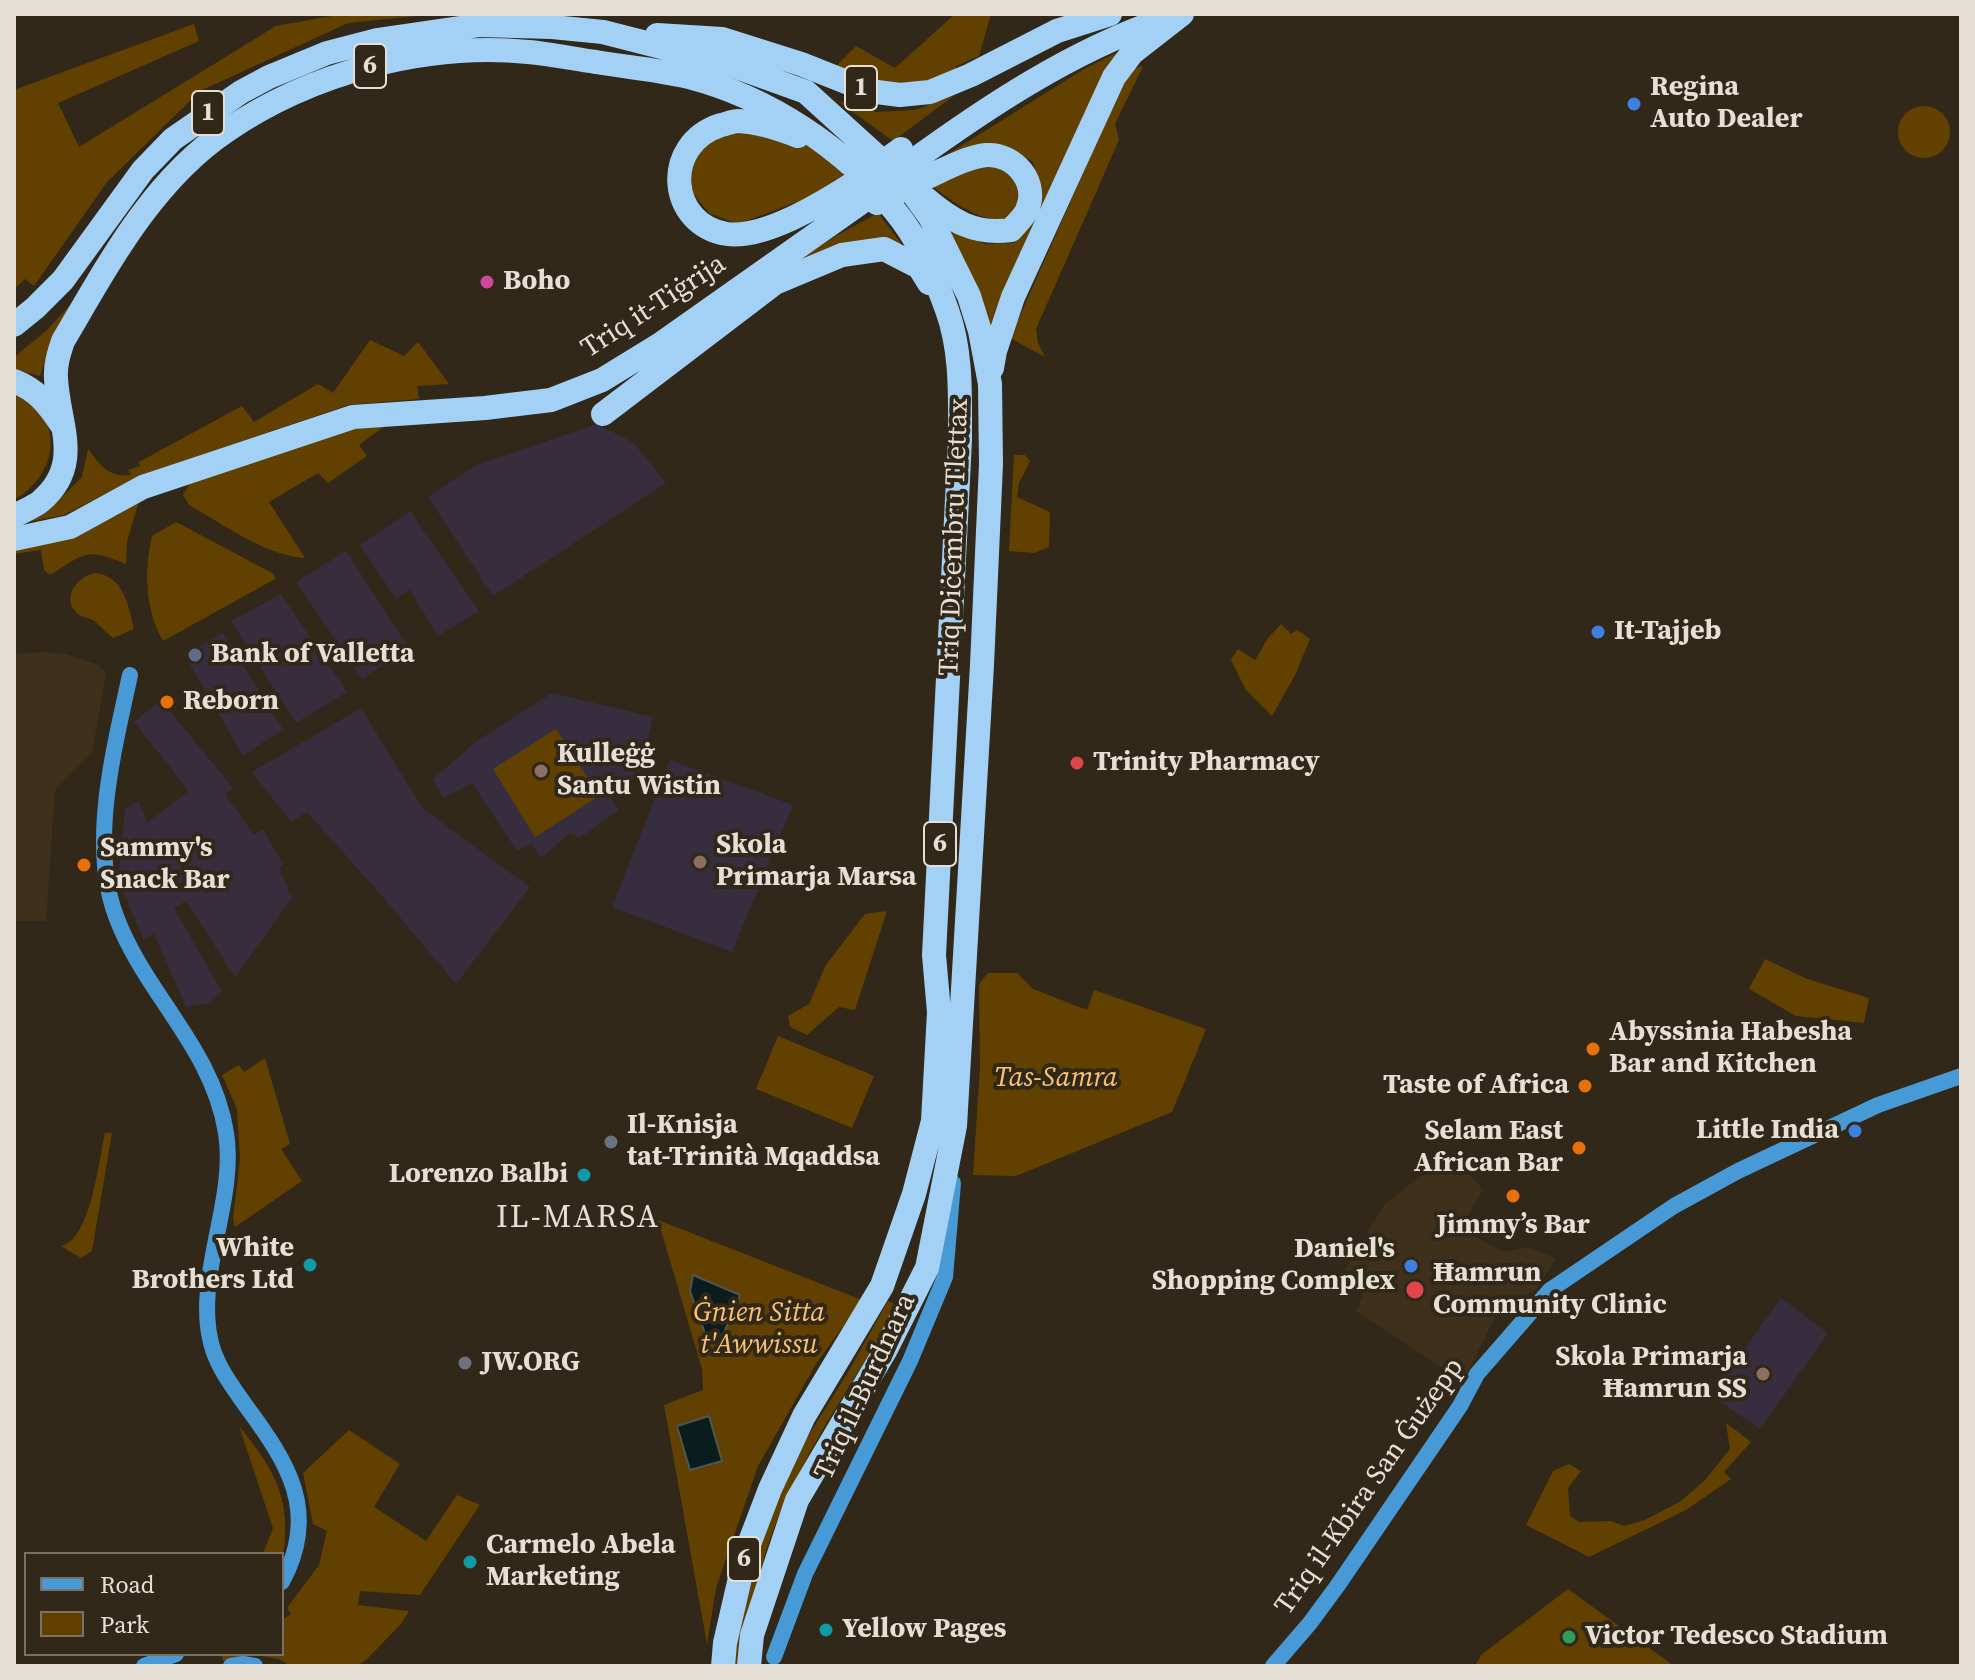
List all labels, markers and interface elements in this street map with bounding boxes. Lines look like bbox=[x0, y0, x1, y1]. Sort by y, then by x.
road number: 6 bbox=[354, 44, 386, 88]
road number: 1 bbox=[845, 66, 877, 110]
place label: Regina Auto Dealer bbox=[1650, 71, 1802, 137]
road number: 1 bbox=[192, 91, 224, 135]
marker: Regina Auto Dealer bbox=[1625, 95, 1643, 113]
street label: Triq it-Tiġrija bbox=[576, 248, 732, 366]
place label: Boho bbox=[503, 265, 570, 299]
marker: Boho bbox=[478, 273, 496, 291]
street label: Triq Diċembru Tlettax bbox=[933, 398, 977, 676]
place label: It-Tajjeb bbox=[1614, 615, 1721, 649]
marker: It-Tajjeb bbox=[1589, 623, 1607, 641]
place label: Bank of Valletta bbox=[211, 638, 415, 672]
marker: Bank of Valletta bbox=[186, 646, 204, 664]
place label: Reborn bbox=[183, 685, 279, 719]
marker: Reborn bbox=[158, 693, 176, 711]
place label: Kulleġġ Santu Wistin bbox=[557, 738, 721, 804]
place label: Trinity Pharmacy bbox=[1093, 746, 1320, 780]
marker: Trinity Pharmacy bbox=[1068, 754, 1086, 772]
marker: Kulleġġ Santu Wistin bbox=[532, 762, 550, 780]
road number: 6 bbox=[924, 822, 956, 866]
place label: Skola Primarja Marsa bbox=[716, 829, 917, 895]
place label: Sammy's Snack Bar bbox=[100, 832, 230, 898]
marker: Skola Primarja Marsa bbox=[691, 853, 709, 871]
marker: Sammy's Snack Bar bbox=[75, 856, 93, 874]
place label: Abyssinia Habesha Bar and Kitchen bbox=[1609, 1016, 1852, 1082]
marker: Abyssinia Habesha Bar and Kitchen bbox=[1584, 1040, 1602, 1058]
park label: Tas-Samra bbox=[994, 1062, 1118, 1096]
place label: Taste of Africa bbox=[1383, 1069, 1569, 1103]
marker: Taste of Africa bbox=[1576, 1077, 1594, 1095]
place label: Il-Knisja tat-Trinità Mqaddsa bbox=[627, 1109, 880, 1175]
place label: Little India bbox=[1696, 1114, 1839, 1148]
place label: Selam East African Bar bbox=[1414, 1115, 1563, 1181]
marker: Little India bbox=[1846, 1122, 1864, 1140]
marker: Il-Knisja tat-Trinità Mqaddsa bbox=[602, 1133, 620, 1151]
marker: Selam East African Bar bbox=[1570, 1139, 1588, 1157]
place label: Lorenzo Balbi bbox=[389, 1158, 568, 1192]
marker: Lorenzo Balbi bbox=[575, 1166, 593, 1184]
marker: Jimmy’s Bar bbox=[1504, 1187, 1522, 1205]
district label: IL-MARSA bbox=[496, 1200, 660, 1238]
place label: Jimmy’s Bar bbox=[1436, 1209, 1590, 1243]
place label: White Brothers Ltd bbox=[132, 1232, 294, 1298]
place label: Daniel's Shopping Complex bbox=[1152, 1233, 1395, 1299]
marker: White Brothers Ltd bbox=[301, 1256, 319, 1274]
marker: Daniel's Shopping Complex bbox=[1402, 1257, 1420, 1275]
place label: Ħamrun Community Clinic bbox=[1433, 1257, 1667, 1323]
marker: Ħamrun Community Clinic bbox=[1404, 1279, 1426, 1301]
street label: Triq il-Burdnara bbox=[808, 1289, 924, 1485]
park label: Ġnien Sitta t'Awwissu bbox=[693, 1297, 825, 1363]
place label: Skola Primarja Ħamrun SS bbox=[1555, 1341, 1747, 1407]
place label: JW.ORG bbox=[481, 1346, 580, 1380]
street label: Triq il-Kbira San Ġużepp bbox=[1269, 1352, 1471, 1622]
marker: JW.ORG bbox=[456, 1354, 474, 1372]
marker: Skola Primarja Ħamrun SS bbox=[1754, 1365, 1772, 1383]
place label: Carmelo Abela Marketing bbox=[486, 1529, 676, 1595]
road number: 6 bbox=[728, 1537, 760, 1581]
legend bbox=[24, 1552, 284, 1656]
marker: Carmelo Abela Marketing bbox=[461, 1553, 479, 1571]
text: Road bbox=[100, 1568, 154, 1601]
text: Park bbox=[100, 1608, 149, 1641]
place label: Yellow Pages bbox=[842, 1613, 1007, 1647]
place label: Victor Tedesco Stadium bbox=[1585, 1620, 1888, 1654]
marker: Yellow Pages bbox=[817, 1621, 835, 1639]
marker: Victor Tedesco Stadium bbox=[1560, 1628, 1578, 1646]

